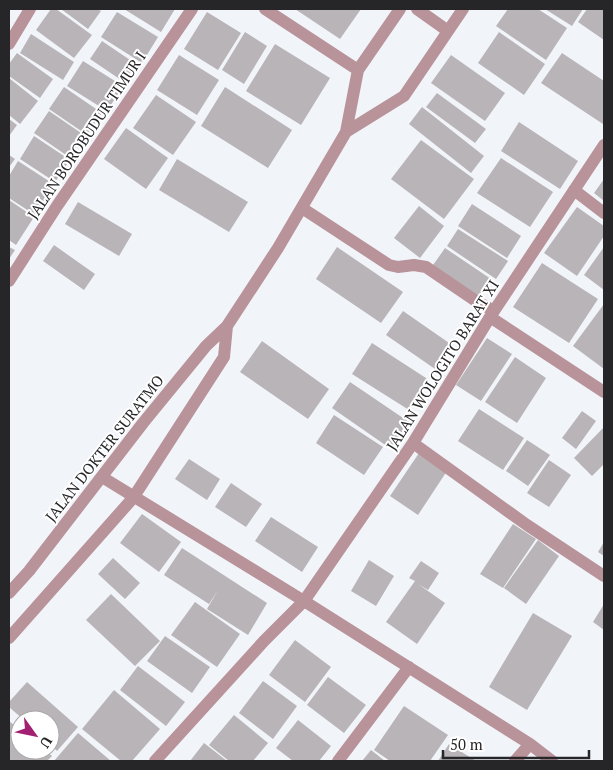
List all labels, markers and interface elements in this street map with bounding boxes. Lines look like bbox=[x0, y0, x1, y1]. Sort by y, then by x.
street label: JALAN BOROBUDUR TIMUR I bbox=[22, 47, 150, 223]
street label: JALAN WOLOGITO BARAT XI bbox=[381, 276, 503, 454]
street label: JALAN DOKTER SURATMO bbox=[40, 370, 168, 526]
north arrow bbox=[10, 710, 60, 760]
scale bar bbox=[443, 728, 589, 760]
text: U bbox=[36, 733, 57, 752]
text: 50 m bbox=[450, 734, 483, 754]

